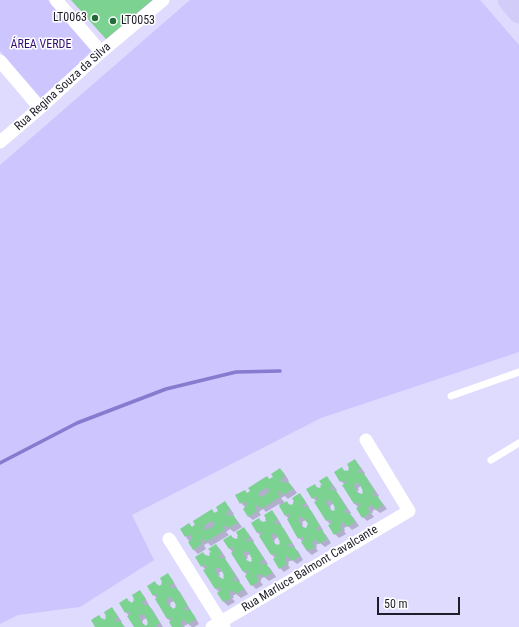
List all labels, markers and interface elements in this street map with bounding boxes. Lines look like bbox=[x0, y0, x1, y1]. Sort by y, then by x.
place label: LT0063 bbox=[53, 11, 87, 25]
marker: LT0063 bbox=[90, 13, 100, 23]
place label: LT0053 bbox=[121, 14, 155, 28]
marker: LT0053 bbox=[108, 16, 118, 26]
park label: ÁREA VERDE bbox=[11, 38, 71, 52]
street label: Rua Regina Souza da Silva bbox=[12, 40, 114, 134]
street label: Rua Marluce Balmont Cavalcante bbox=[239, 523, 381, 615]
scale bar bbox=[379, 589, 462, 615]
text: 50 m bbox=[384, 597, 408, 611]

